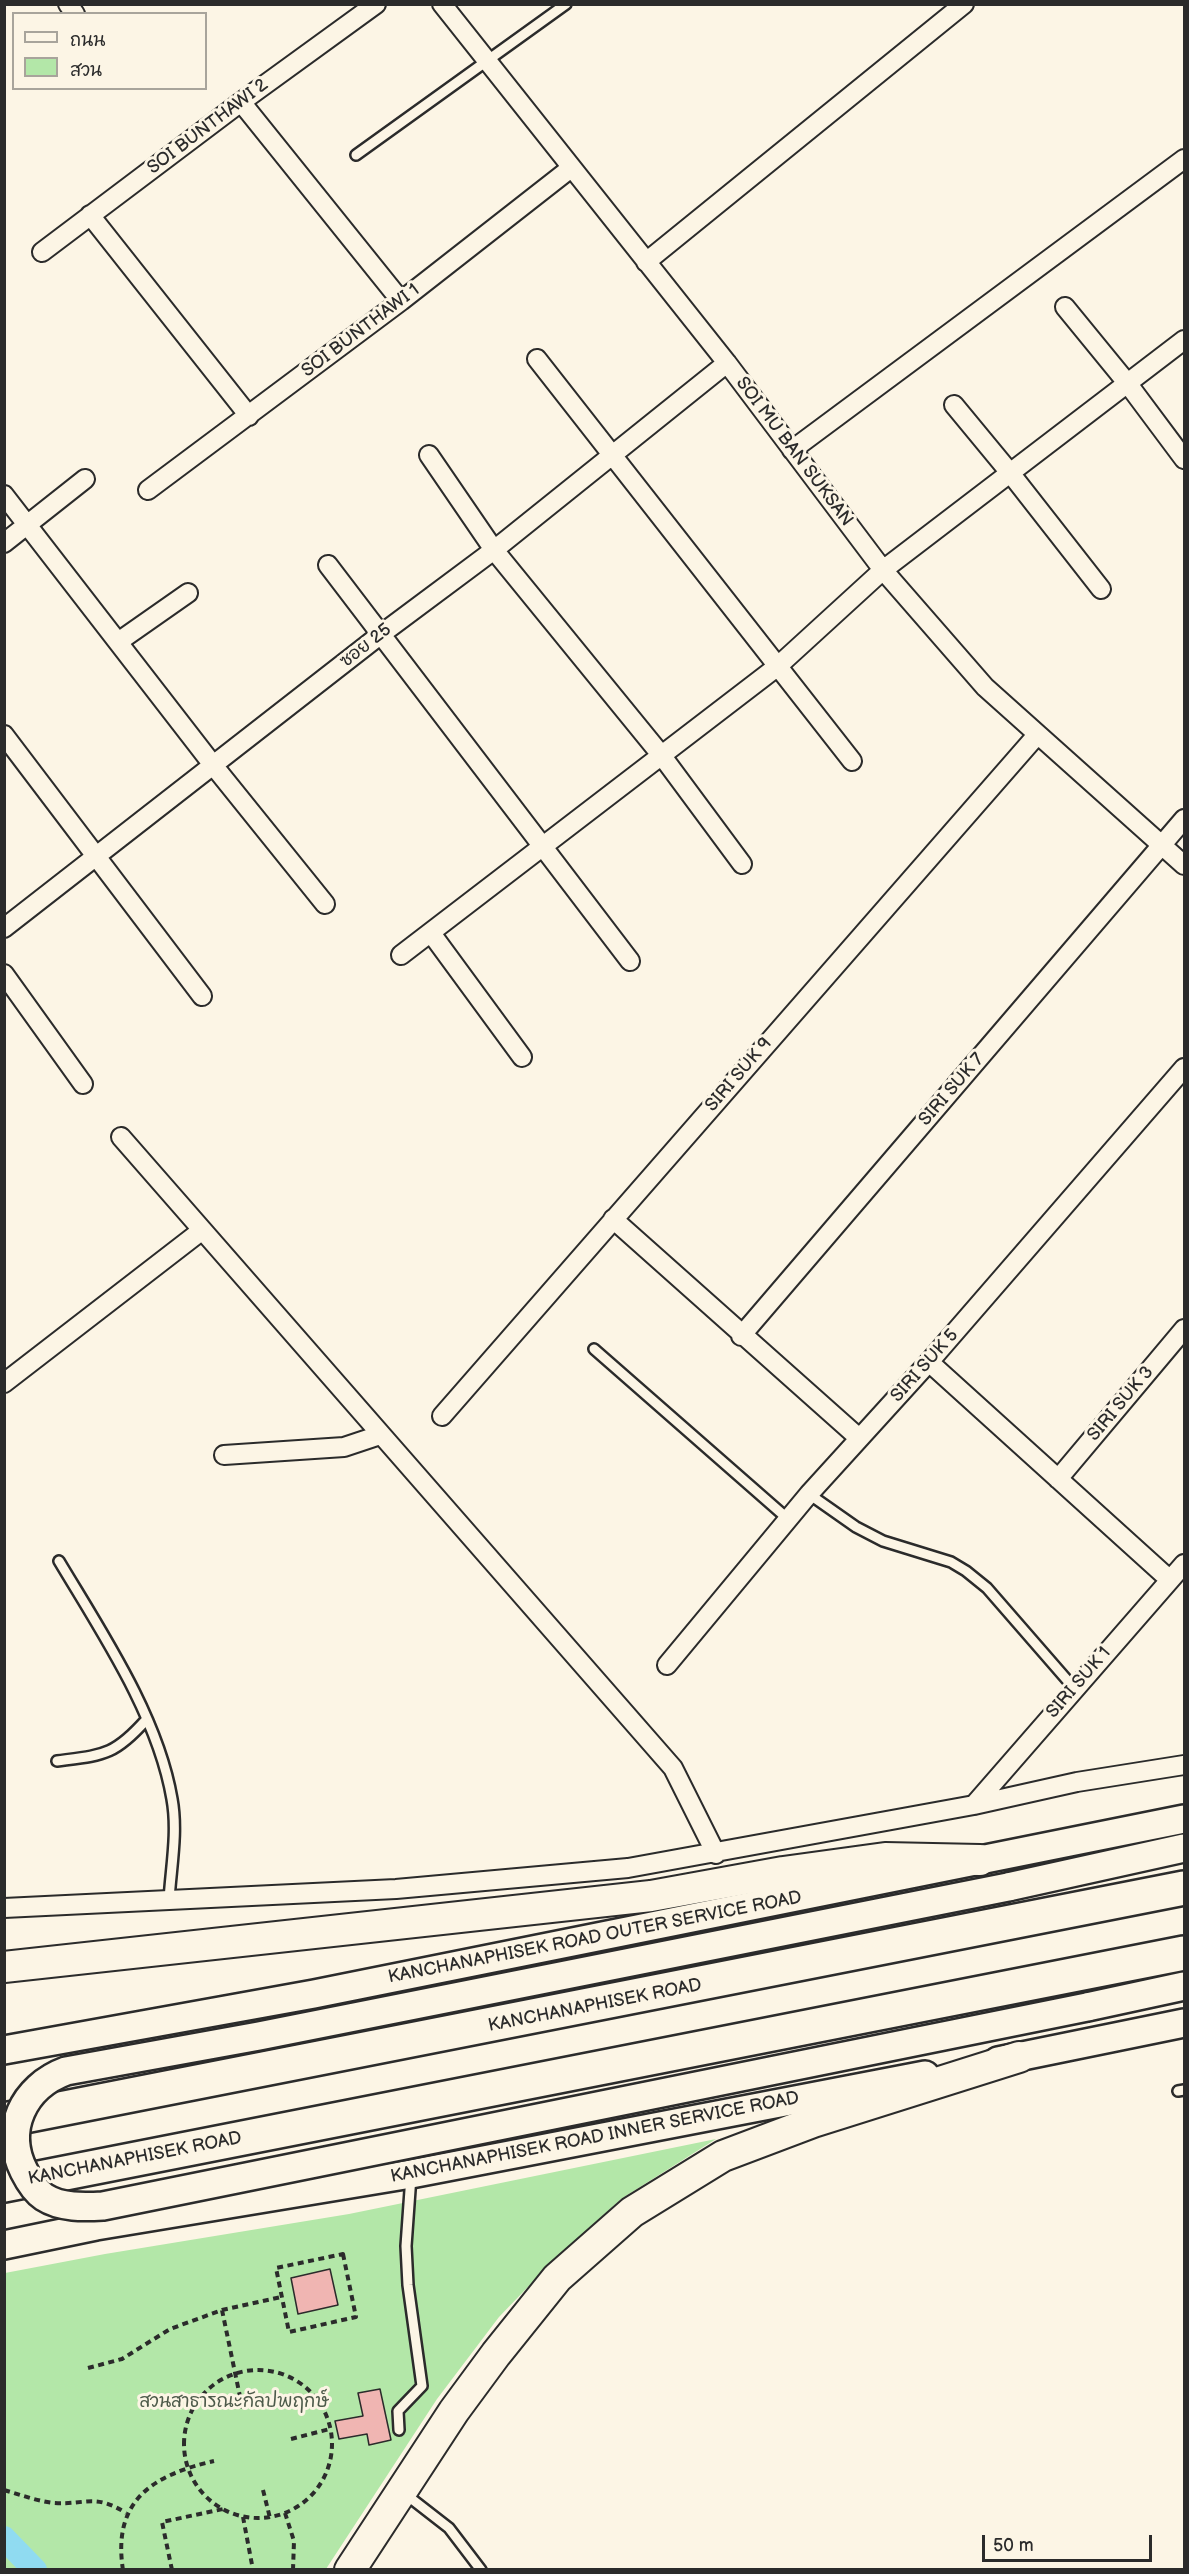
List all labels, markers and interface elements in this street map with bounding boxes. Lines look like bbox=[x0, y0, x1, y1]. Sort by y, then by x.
legend bbox=[12, 12, 207, 90]
text: ถนน bbox=[70, 30, 105, 51]
text: สวน bbox=[70, 60, 102, 81]
street label: SOI BUNTHAWI 2 bbox=[143, 75, 273, 179]
street label: SOI BUNTHAWI 1 bbox=[298, 280, 424, 382]
street label: SOI MU BAN SUKSAN bbox=[731, 373, 857, 531]
street label: ซอย 25 bbox=[336, 619, 396, 673]
street label: SIRI SUK 9 bbox=[701, 1034, 777, 1116]
street label: SIRI SUK 7 bbox=[915, 1049, 989, 1131]
street label: SIRI SUK 5 bbox=[887, 1325, 963, 1407]
street label: SIRI SUK 3 bbox=[1083, 1362, 1159, 1446]
street label: SIRI SUK 1 bbox=[1042, 1643, 1116, 1723]
street label: KANCHANAPHISEK ROAD OUTER SERVICE ROAD bbox=[386, 1887, 804, 1989]
street label: KANCHANAPHISEK ROAD bbox=[486, 1975, 704, 2037]
street label: KANCHANAPHISEK ROAD INNER SERVICE ROAD bbox=[389, 2088, 801, 2188]
street label: KANCHANAPHISEK ROAD bbox=[26, 2128, 244, 2190]
park label: สวนสาธารณะกัลปพฤกษ์ bbox=[139, 2391, 329, 2413]
scale bar bbox=[985, 2523, 1154, 2561]
text: 50 m bbox=[993, 2535, 1034, 2556]

